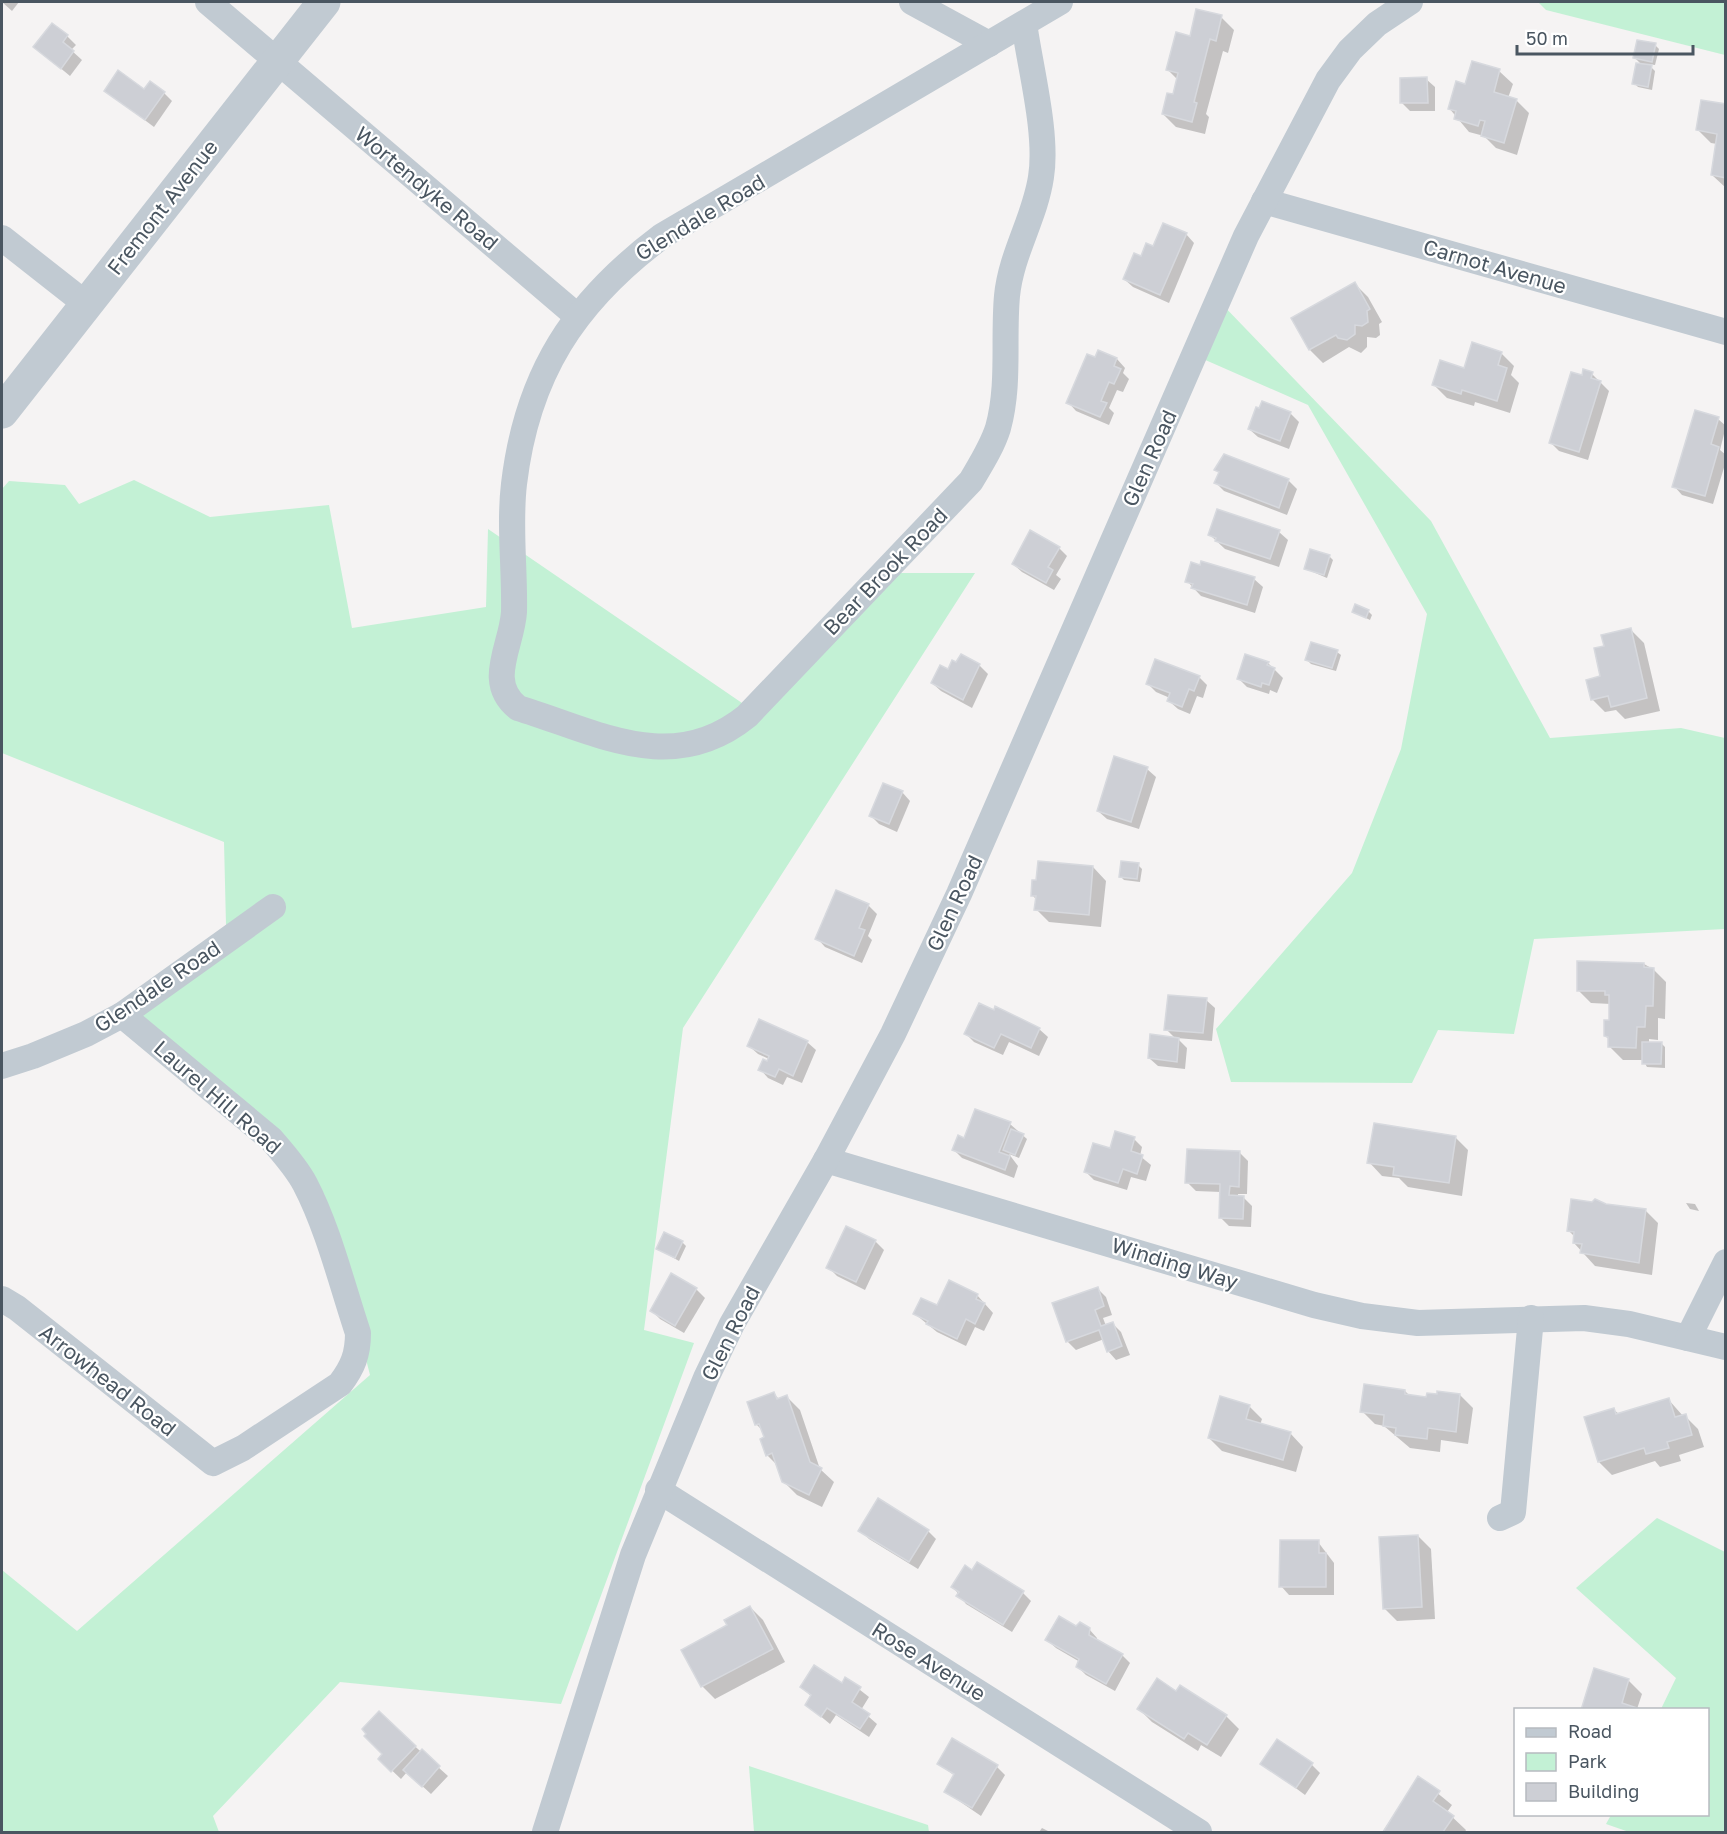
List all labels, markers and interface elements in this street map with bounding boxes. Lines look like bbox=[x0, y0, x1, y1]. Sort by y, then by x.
scale bar bbox=[1517, 18, 1692, 56]
text: 50 m bbox=[1526, 27, 1568, 49]
street label: Wortendyke Road bbox=[350, 121, 504, 255]
street label: Fremont Avenue bbox=[101, 134, 223, 280]
street label: Glendale Road bbox=[630, 168, 770, 266]
street label: Carnot Avenue bbox=[1420, 233, 1570, 299]
street label: Glen Road bbox=[1116, 406, 1182, 510]
street label: Bear Brook Road bbox=[818, 502, 952, 640]
street label: Glen Road bbox=[920, 851, 988, 955]
street label: Glendale Road bbox=[89, 934, 225, 1038]
street label: Laurel Hill Road bbox=[149, 1035, 287, 1159]
street label: Winding Way bbox=[1109, 1231, 1242, 1295]
street label: Glen Road bbox=[695, 1281, 765, 1385]
street label: Arrowhead Road bbox=[35, 1319, 181, 1441]
street label: Rose Avenue bbox=[867, 1616, 991, 1706]
legend bbox=[1514, 1708, 1709, 1816]
text: Road bbox=[1568, 1720, 1612, 1742]
text: Park bbox=[1568, 1750, 1607, 1772]
text: Building bbox=[1568, 1780, 1639, 1802]

